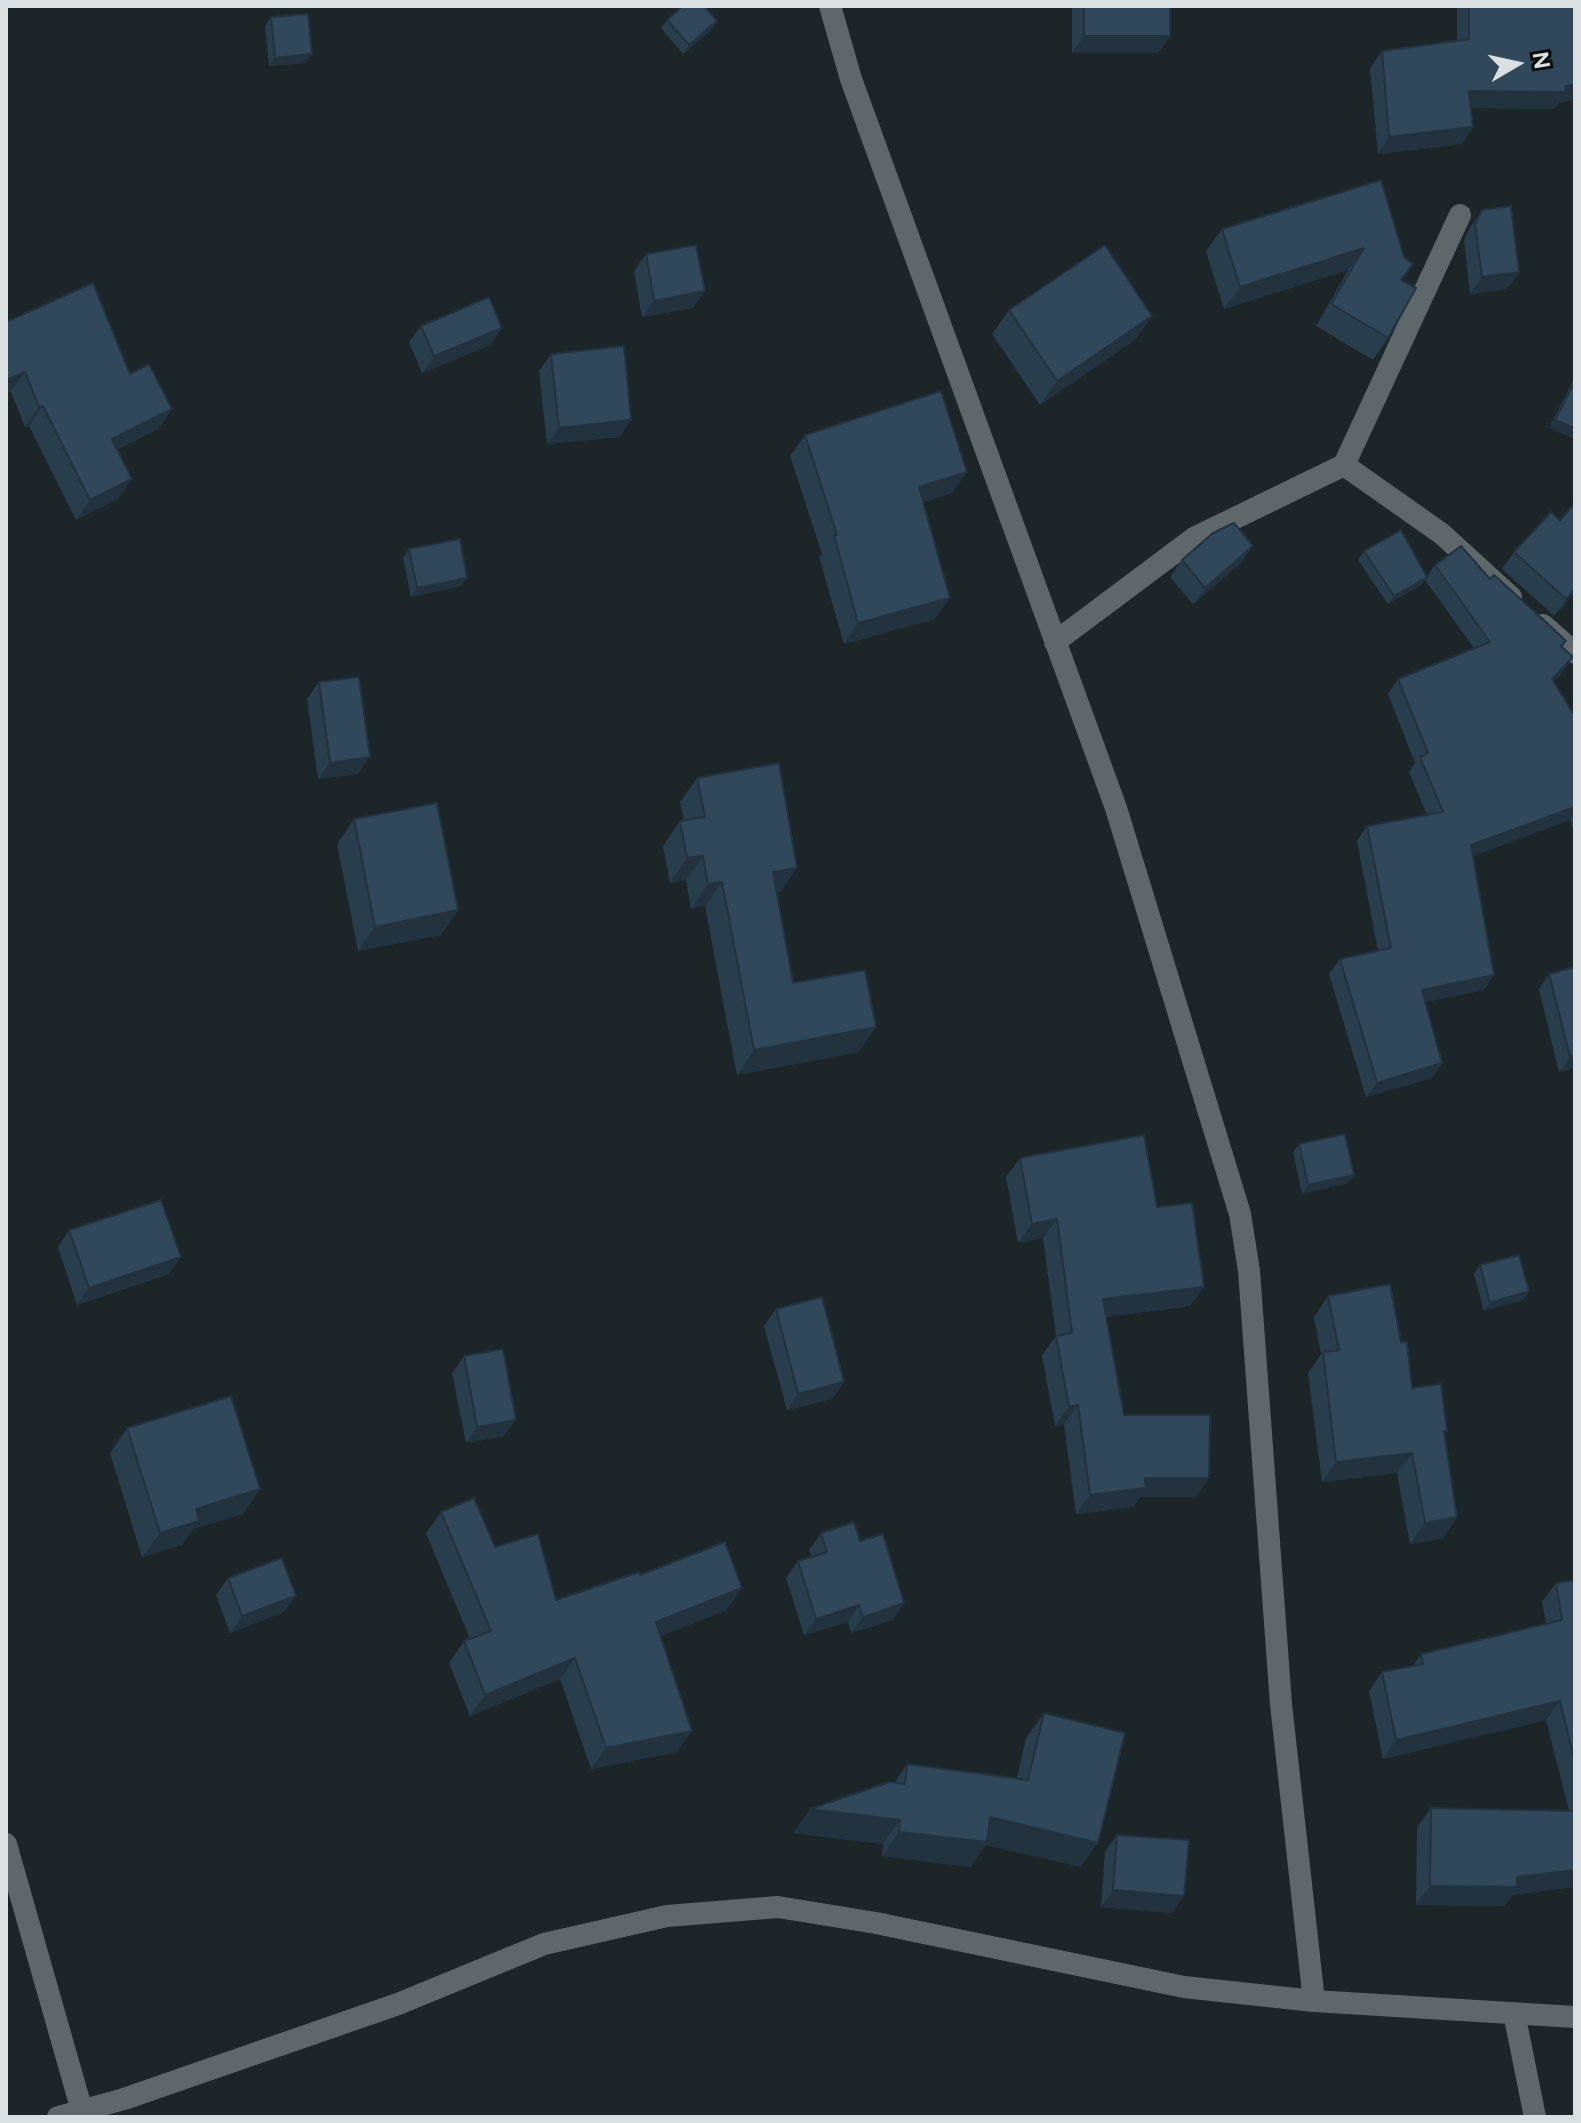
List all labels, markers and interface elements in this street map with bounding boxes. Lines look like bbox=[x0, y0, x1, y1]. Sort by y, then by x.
north arrow bbox=[1477, 24, 1557, 104]
text: N bbox=[1527, 50, 1556, 71]

